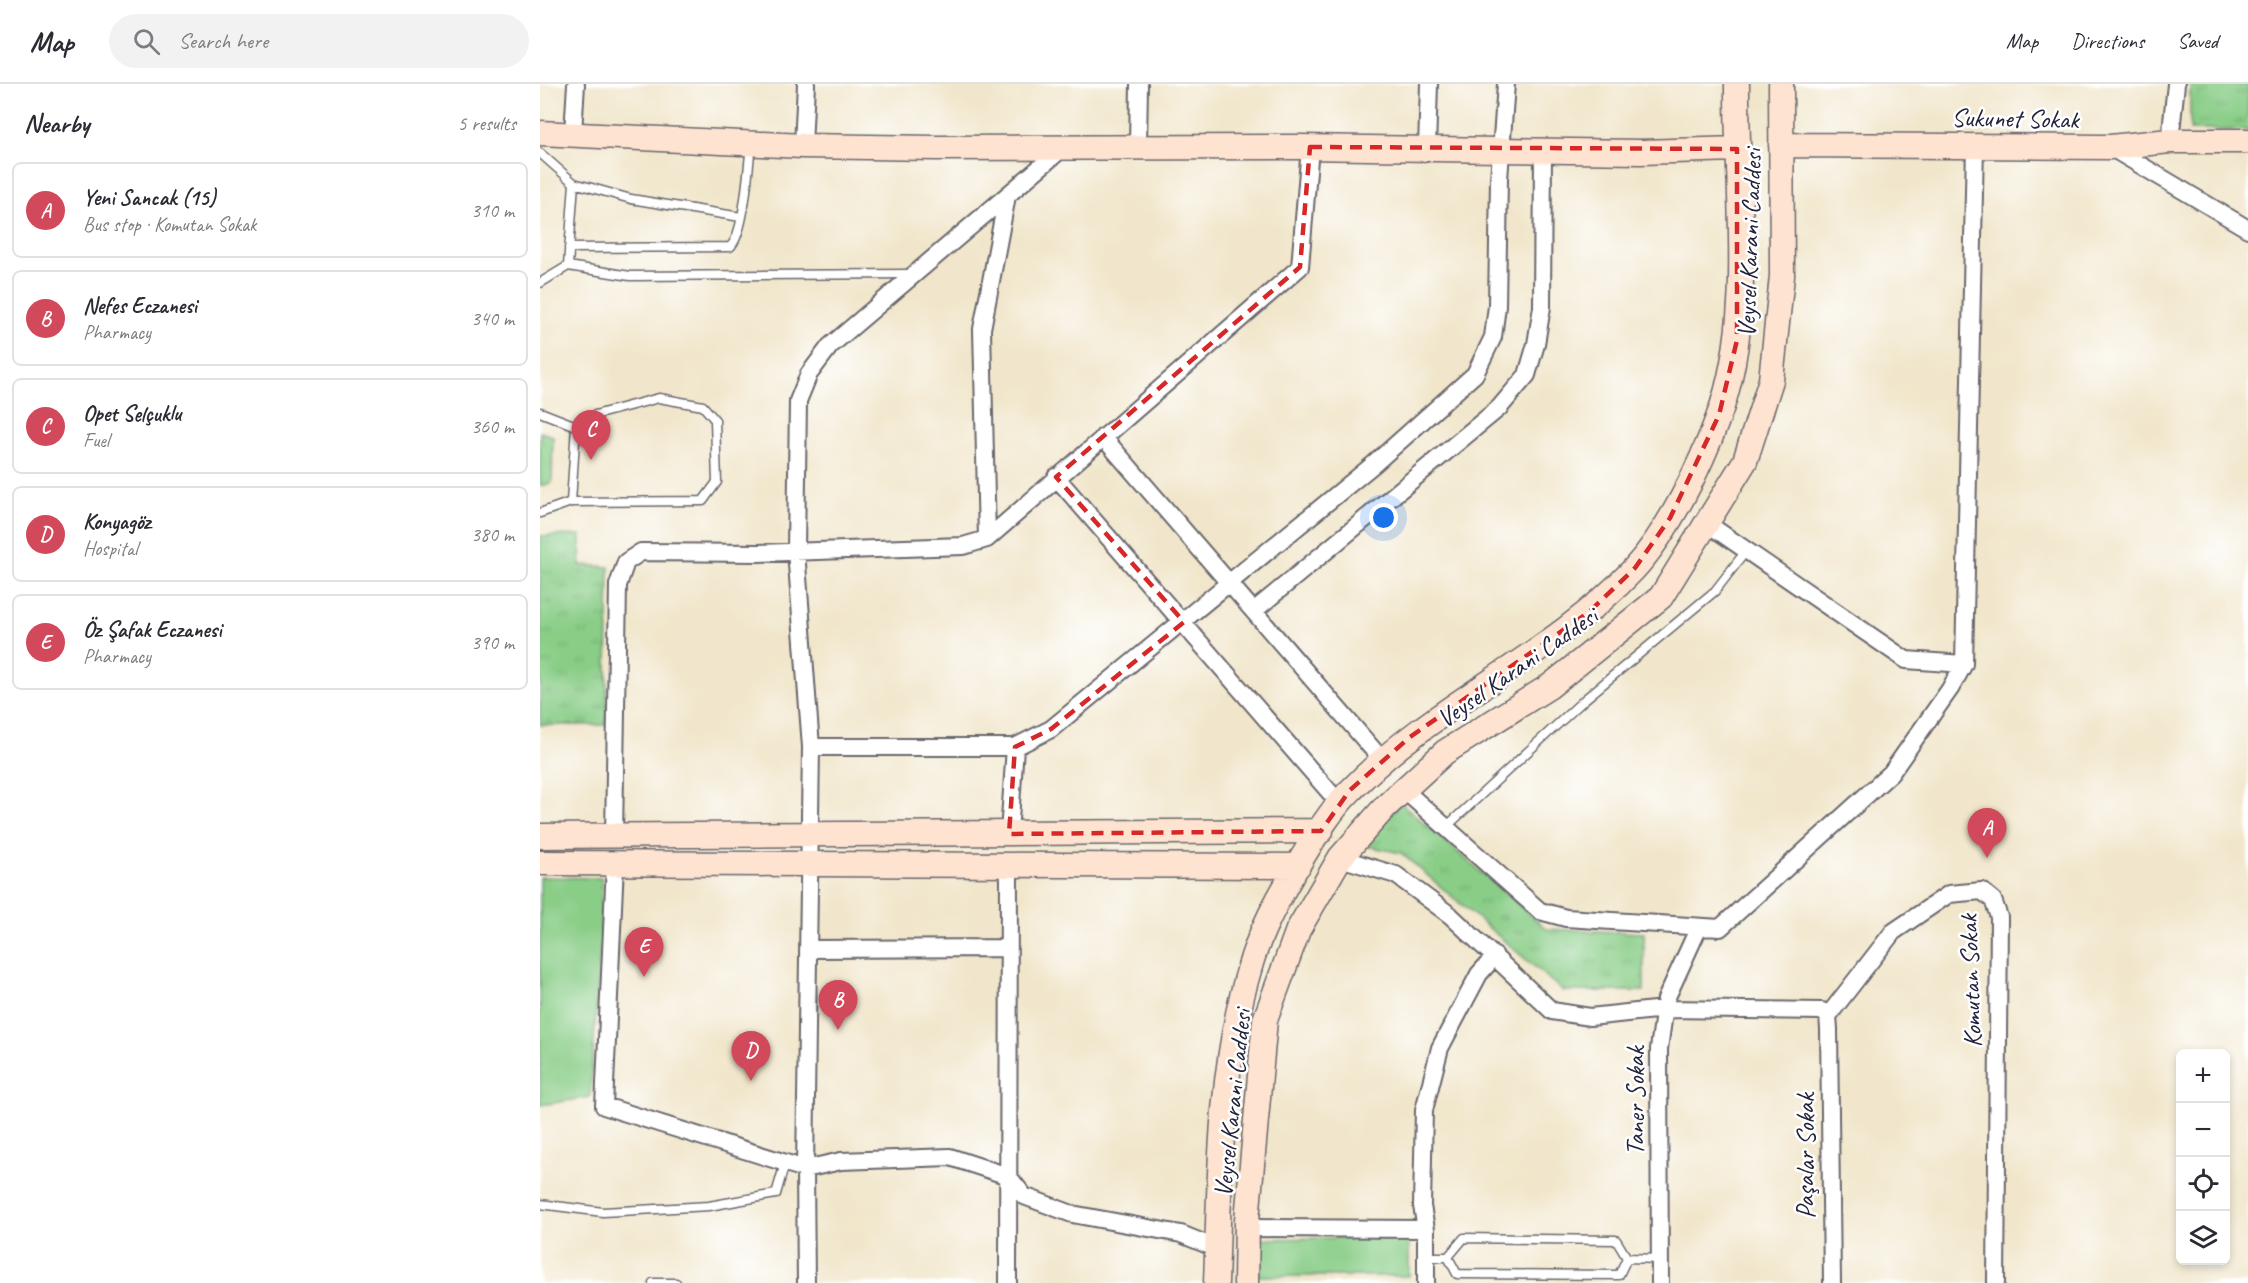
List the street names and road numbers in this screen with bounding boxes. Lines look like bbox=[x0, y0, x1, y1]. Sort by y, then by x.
street label: Sukunet Sokak bbox=[1951, 101, 2080, 136]
street label: Veysel Karani Caddesi bbox=[1730, 145, 1769, 338]
street label: Veysel Karani Caddesi bbox=[1430, 598, 1607, 735]
street label: Komutan Sokak bbox=[1952, 912, 1989, 1048]
street label: Veysel Karani Caddesi bbox=[1206, 1004, 1259, 1199]
street label: Taner Sokak bbox=[1619, 1044, 1652, 1155]
street label: Paşalar Sokak bbox=[1789, 1091, 1822, 1219]

